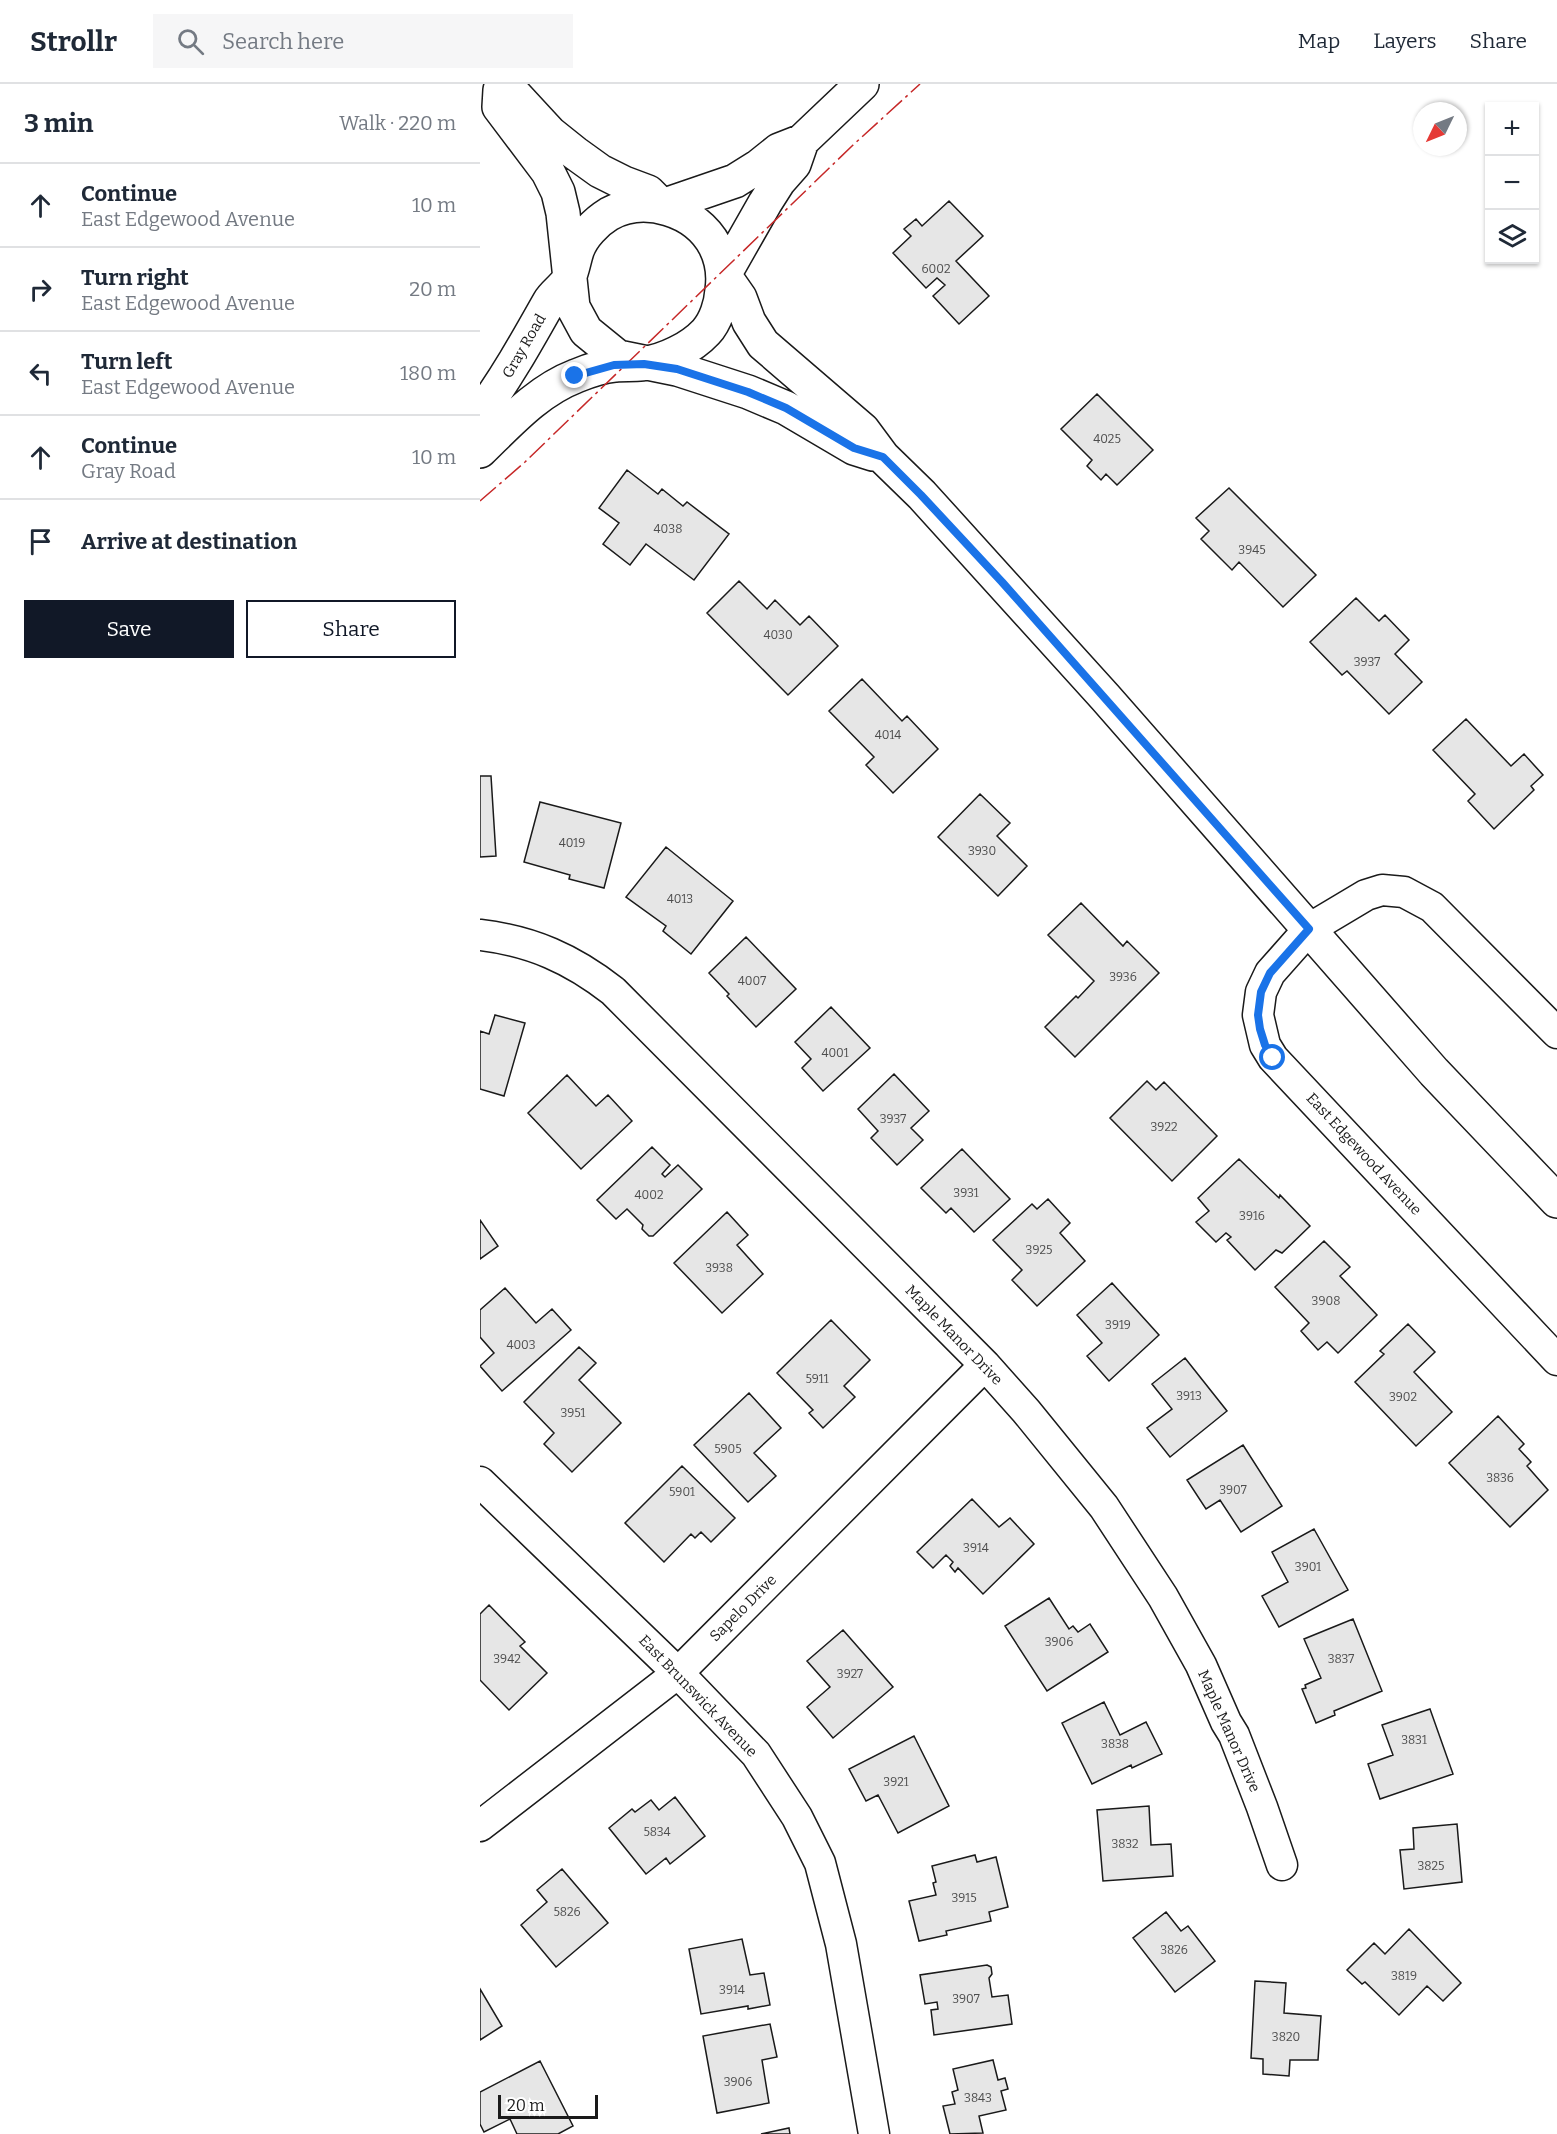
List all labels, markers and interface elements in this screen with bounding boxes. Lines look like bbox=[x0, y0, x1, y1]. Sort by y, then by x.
search box bbox=[153, 14, 573, 68]
text: Strollr bbox=[30, 25, 117, 58]
icon: search bbox=[174, 25, 207, 58]
text: Search here bbox=[222, 28, 344, 55]
text: Map bbox=[1298, 28, 1340, 54]
text: Layers bbox=[1373, 28, 1437, 54]
text: Share bbox=[1470, 28, 1527, 54]
north arrow bbox=[1413, 102, 1467, 156]
map controls bbox=[1485, 102, 1539, 264]
button: + bbox=[1485, 102, 1539, 156]
text: 3 min bbox=[24, 108, 93, 139]
text: Walk · 220 m bbox=[339, 111, 456, 135]
button: − bbox=[1485, 156, 1539, 210]
text: Continue bbox=[81, 180, 177, 207]
icon: ahead bbox=[24, 189, 57, 222]
text: 10 m bbox=[412, 193, 456, 217]
text: East Edgewood Avenue bbox=[81, 207, 295, 231]
button: layers bbox=[1485, 210, 1539, 264]
house number: 6002 bbox=[922, 262, 950, 276]
text: Turn right bbox=[81, 264, 189, 291]
icon: right bbox=[24, 273, 57, 306]
text: 20 m bbox=[409, 277, 456, 301]
text: East Edgewood Avenue bbox=[81, 291, 295, 315]
street label: Gray Road bbox=[498, 311, 550, 381]
text: Turn left bbox=[81, 348, 173, 375]
icon: left bbox=[24, 357, 57, 390]
text: 180 m bbox=[400, 361, 456, 385]
route end bbox=[561, 362, 587, 388]
text: East Edgewood Avenue bbox=[81, 375, 295, 399]
text: Continue bbox=[81, 432, 177, 459]
house number: 4025 bbox=[1093, 432, 1121, 446]
icon: ahead bbox=[24, 441, 57, 474]
text: 10 m bbox=[412, 445, 456, 469]
text: Gray Road bbox=[81, 459, 176, 483]
house number: 4038 bbox=[654, 522, 682, 536]
icon: arrive bbox=[24, 525, 57, 558]
text: Arrive at destination bbox=[81, 528, 297, 555]
house number: 3945 bbox=[1238, 543, 1266, 557]
button: Save bbox=[24, 600, 234, 658]
button: Share bbox=[246, 600, 456, 658]
house number: 4030 bbox=[763, 628, 793, 642]
house number: 3937 bbox=[1354, 655, 1380, 669]
house number: 4014 bbox=[875, 728, 901, 742]
house number: 4019 bbox=[559, 836, 585, 850]
house number: 3930 bbox=[968, 844, 996, 858]
house number: 4013 bbox=[667, 892, 693, 906]
house number: 3936 bbox=[1109, 970, 1137, 984]
house number: 4007 bbox=[738, 974, 766, 988]
route start bbox=[1259, 1044, 1285, 1070]
house number: 4001 bbox=[821, 1046, 849, 1060]
street label: East Edgewood Avenue bbox=[1303, 1089, 1425, 1219]
house number: 3937 bbox=[880, 1112, 906, 1126]
house number: 3922 bbox=[1151, 1120, 1177, 1134]
house number: 3931 bbox=[953, 1186, 979, 1200]
house number: 4002 bbox=[635, 1188, 663, 1202]
house number: 3916 bbox=[1239, 1209, 1265, 1223]
house number: 3925 bbox=[1026, 1243, 1052, 1257]
house number: 3938 bbox=[705, 1261, 733, 1275]
street label: Maple Manor Drive bbox=[902, 1281, 1006, 1389]
house number: 3908 bbox=[1312, 1294, 1340, 1308]
house number: 3919 bbox=[1105, 1318, 1131, 1332]
house number: 4003 bbox=[506, 1338, 536, 1352]
house number: 5911 bbox=[805, 1372, 829, 1386]
house number: 3913 bbox=[1176, 1389, 1202, 1403]
house number: 3902 bbox=[1389, 1390, 1417, 1404]
house number: 3951 bbox=[560, 1406, 586, 1420]
house number: 5905 bbox=[714, 1442, 742, 1456]
house number: 3836 bbox=[1486, 1471, 1514, 1485]
house number: 3907 bbox=[1219, 1483, 1247, 1497]
house number: 5901 bbox=[669, 1485, 695, 1499]
house number: 3914 bbox=[963, 1541, 989, 1555]
house number: 3901 bbox=[1295, 1560, 1321, 1574]
street label: Sapelo Drive bbox=[706, 1571, 780, 1645]
street label: East Brunswick Avenue bbox=[635, 1631, 761, 1761]
house number: 3906 bbox=[1045, 1635, 1073, 1649]
house number: 3942 bbox=[493, 1652, 521, 1666]
house number: 3837 bbox=[1328, 1652, 1354, 1666]
house number: 3927 bbox=[837, 1667, 863, 1681]
street label: Maple Manor Drive bbox=[1194, 1667, 1264, 1795]
house number: 3831 bbox=[1401, 1733, 1427, 1747]
house number: 3838 bbox=[1101, 1737, 1129, 1751]
house number: 3921 bbox=[883, 1775, 909, 1789]
house number: 5834 bbox=[643, 1825, 671, 1839]
house number: 3832 bbox=[1111, 1837, 1139, 1851]
house number: 3825 bbox=[1418, 1859, 1445, 1873]
house number: 3915 bbox=[951, 1891, 977, 1905]
house number: 5826 bbox=[553, 1905, 581, 1919]
house number: 3826 bbox=[1160, 1943, 1188, 1957]
house number: 3819 bbox=[1391, 1969, 1417, 1983]
house number: 3914 bbox=[719, 1983, 745, 1997]
house number: 3907 bbox=[952, 1992, 980, 2006]
house number: 3820 bbox=[1272, 2030, 1300, 2044]
house number: 3906 bbox=[724, 2075, 752, 2089]
house number: 3843 bbox=[964, 2091, 992, 2105]
scale bar bbox=[498, 2092, 598, 2120]
text: 20 m bbox=[507, 2096, 544, 2115]

